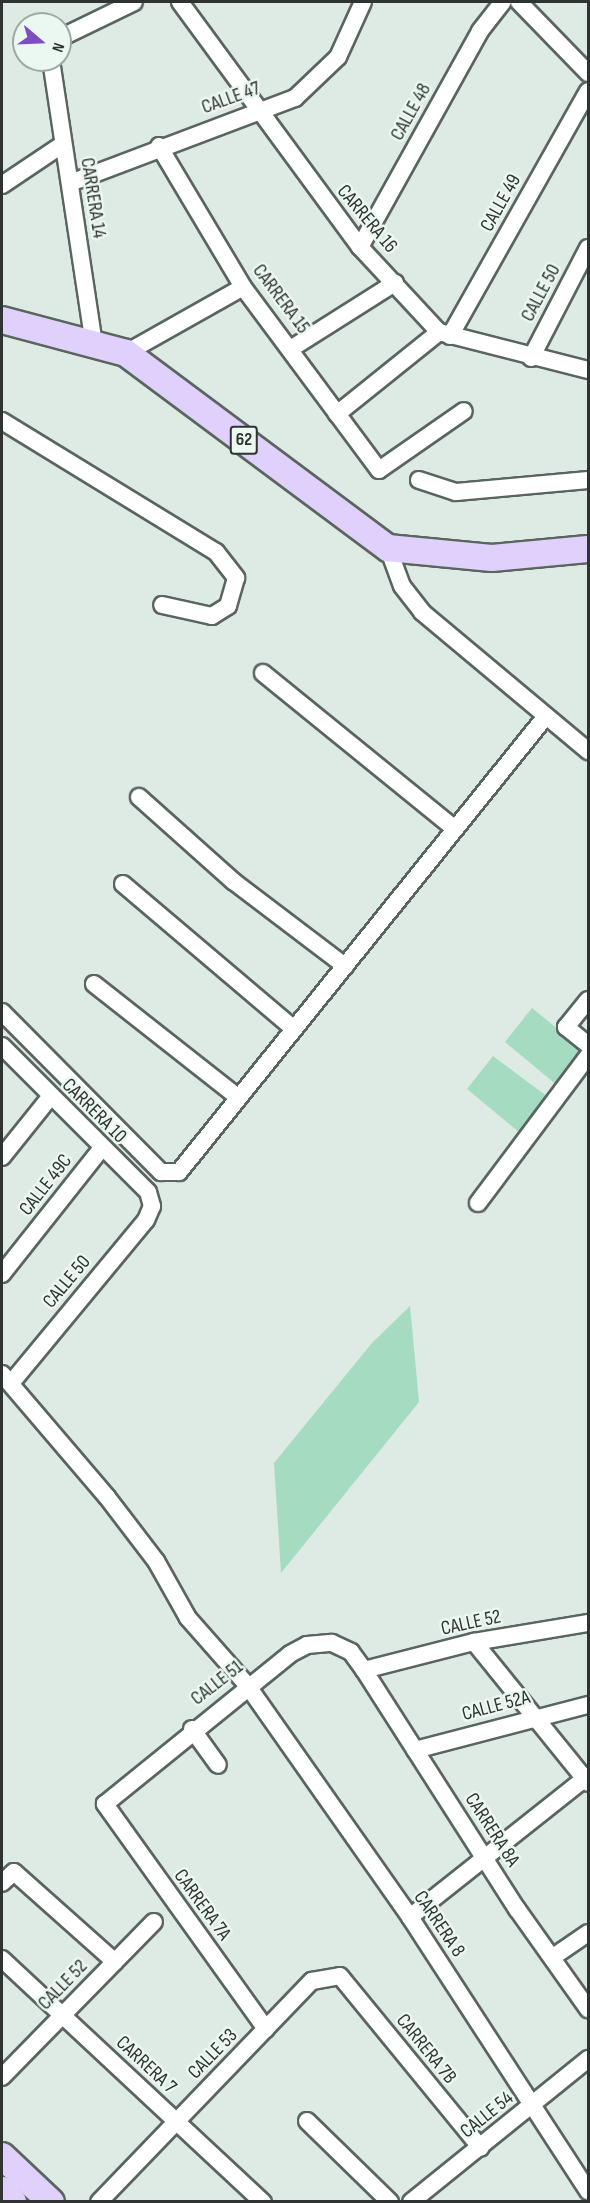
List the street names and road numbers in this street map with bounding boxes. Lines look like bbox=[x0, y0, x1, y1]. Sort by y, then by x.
street label: CALLE 47 bbox=[198, 76, 264, 120]
street label: CALLE 48 bbox=[386, 79, 436, 145]
street label: CARRERA 14 bbox=[75, 156, 111, 240]
street label: CALLE 49 bbox=[476, 170, 526, 236]
street label: CARRERA 16 bbox=[332, 180, 402, 258]
street label: CARRERA 15 bbox=[247, 259, 315, 339]
street label: CALLE 50 bbox=[516, 260, 566, 326]
road number: 62 bbox=[229, 425, 259, 455]
street label: CARRERA 10 bbox=[57, 1074, 131, 1148]
street label: CALLE 49C bbox=[15, 1149, 77, 1221]
street label: CALLE 50 bbox=[38, 1251, 96, 1313]
street label: CALLE 52 bbox=[439, 1605, 503, 1641]
street label: CALLE 51 bbox=[186, 1655, 248, 1711]
street label: CALLE 52A bbox=[459, 1685, 533, 1727]
street label: CARRERA 8A bbox=[459, 1789, 525, 1871]
street label: CARRERA 7A bbox=[168, 1865, 236, 1945]
street label: CARRERA 8 bbox=[408, 1886, 470, 1962]
street label: CALLE 52 bbox=[33, 1955, 93, 2015]
street label: CARRERA 7B bbox=[391, 2009, 461, 2089]
street label: CALLE 53 bbox=[183, 2024, 243, 2084]
street label: CARRERA 7 bbox=[111, 2031, 181, 2099]
street label: CALLE 54 bbox=[456, 2086, 518, 2144]

